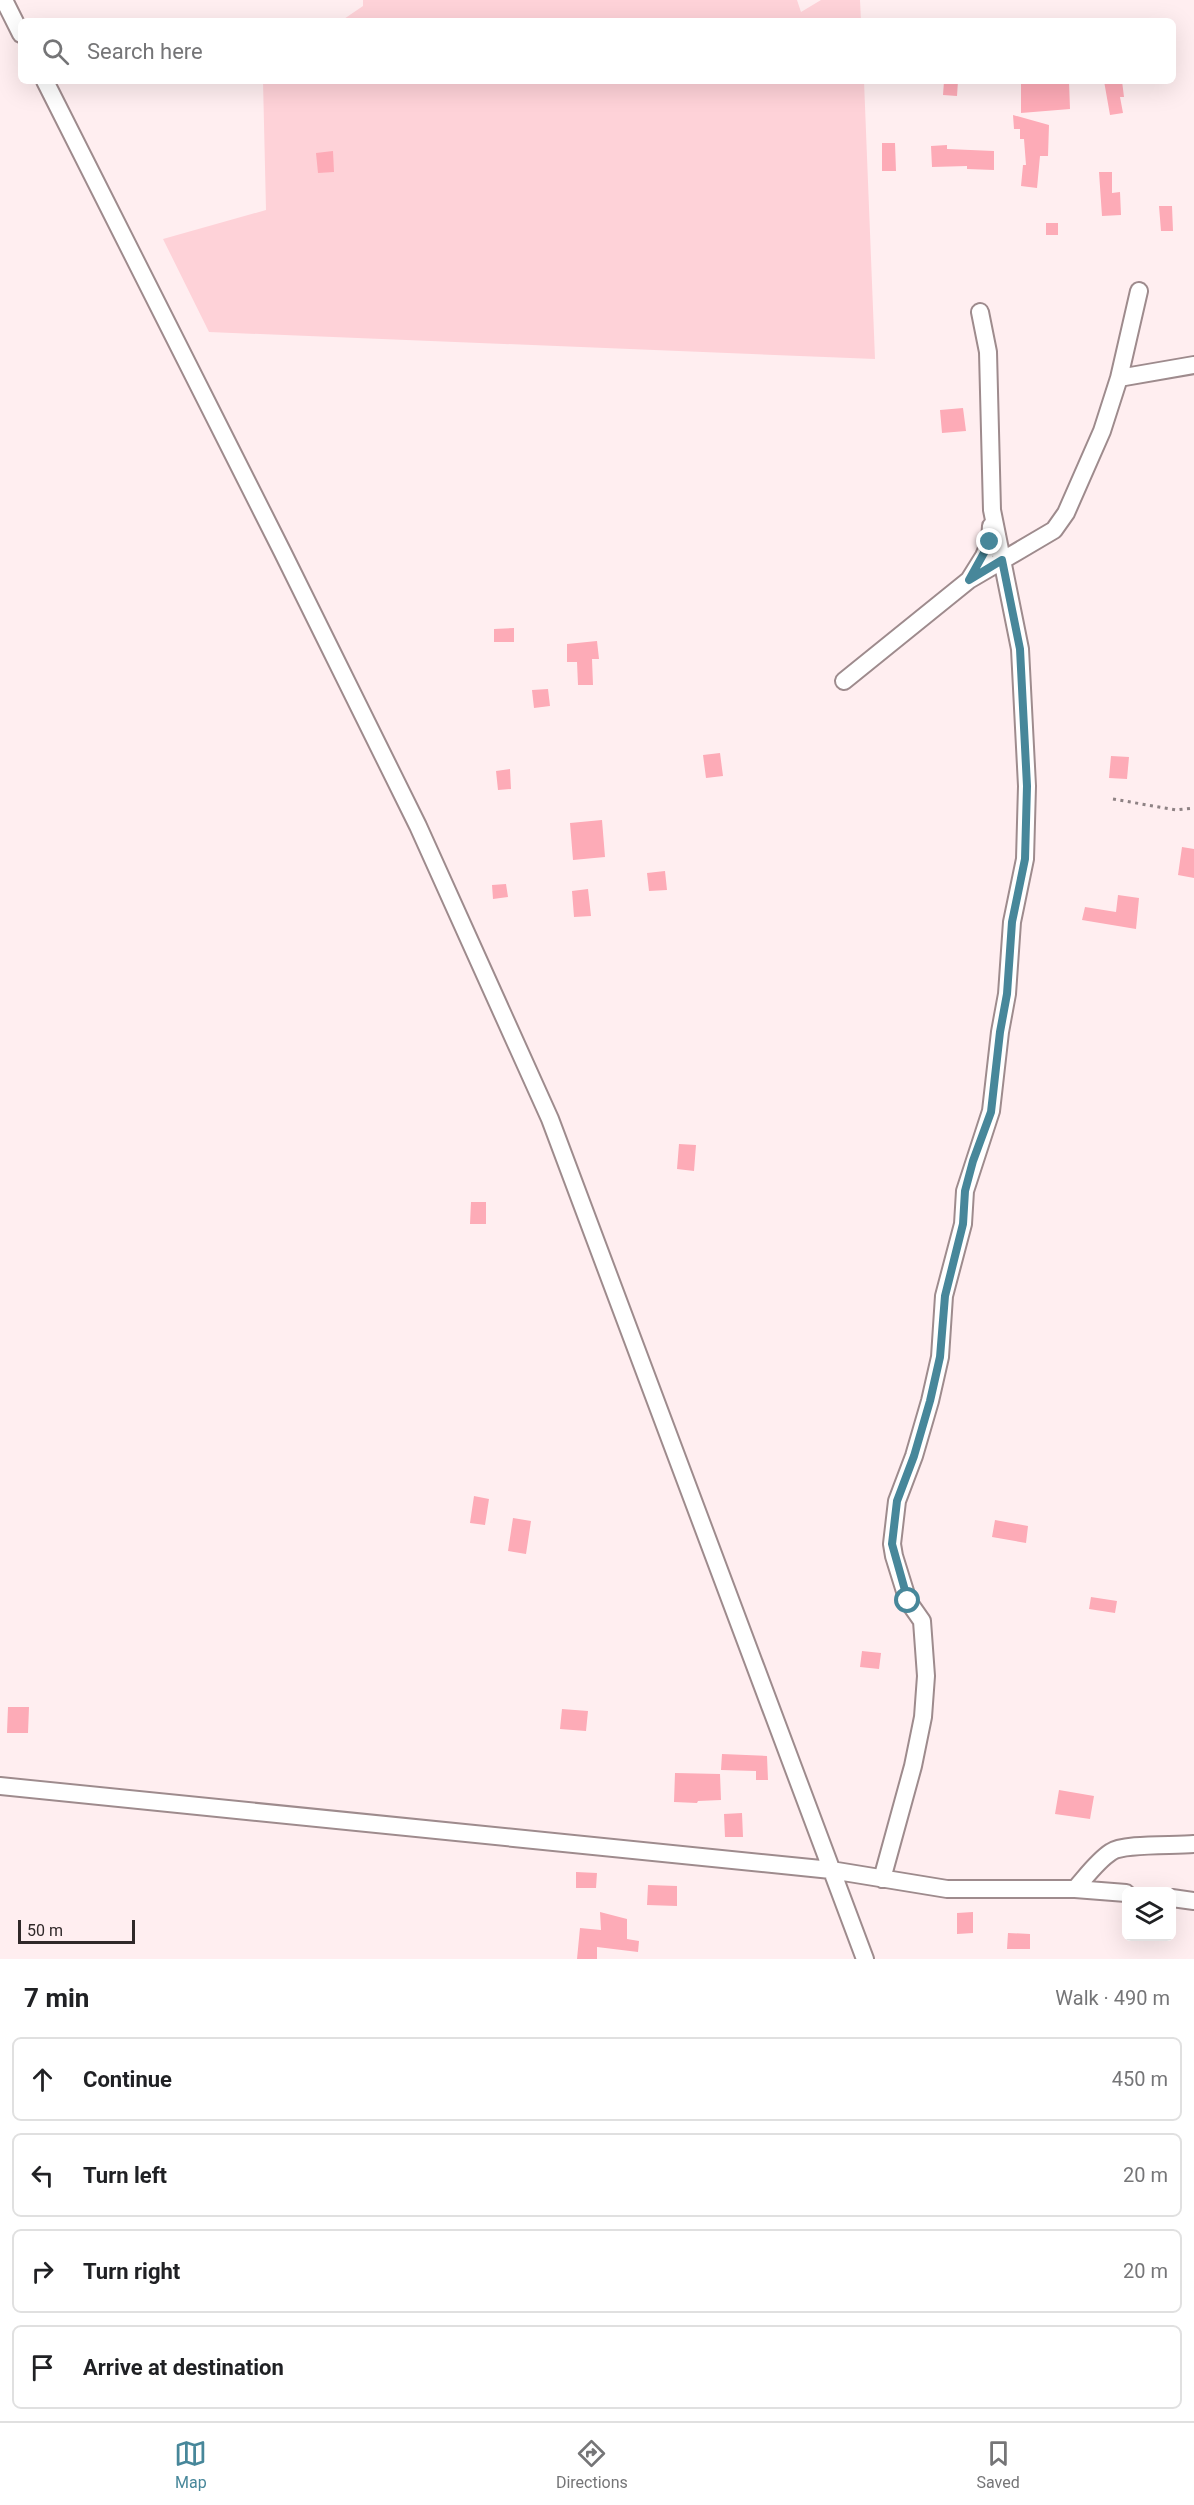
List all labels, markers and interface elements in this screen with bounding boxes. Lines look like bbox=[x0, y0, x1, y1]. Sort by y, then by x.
search box bbox=[18, 18, 1176, 84]
icon: search bbox=[39, 35, 72, 68]
text: Search here bbox=[87, 39, 203, 64]
route end bbox=[976, 528, 1002, 554]
route start bbox=[894, 1587, 920, 1613]
map controls bbox=[1122, 1887, 1176, 1941]
button: layers bbox=[1122, 1887, 1176, 1941]
scale bar bbox=[18, 1917, 135, 1944]
text: 50 m bbox=[27, 1921, 63, 1940]
text: 7 min bbox=[24, 1983, 89, 2013]
text: Walk · 490 m bbox=[1055, 1986, 1170, 2010]
icon: ahead bbox=[26, 2063, 59, 2096]
text: Continue bbox=[83, 2067, 172, 2092]
text: 450 m bbox=[1112, 2067, 1168, 2091]
icon: left bbox=[26, 2159, 59, 2192]
text: Turn left bbox=[83, 2163, 167, 2188]
text: 20 m bbox=[1123, 2163, 1168, 2187]
icon: right bbox=[26, 2255, 59, 2288]
text: Turn right bbox=[83, 2259, 180, 2284]
text: 20 m bbox=[1123, 2259, 1168, 2283]
icon: arrive bbox=[26, 2351, 59, 2384]
text: Arrive at destination bbox=[83, 2355, 284, 2380]
tab: Map bbox=[174, 2437, 207, 2492]
tab: Directions bbox=[556, 2437, 628, 2492]
tab: Saved bbox=[976, 2437, 1020, 2492]

